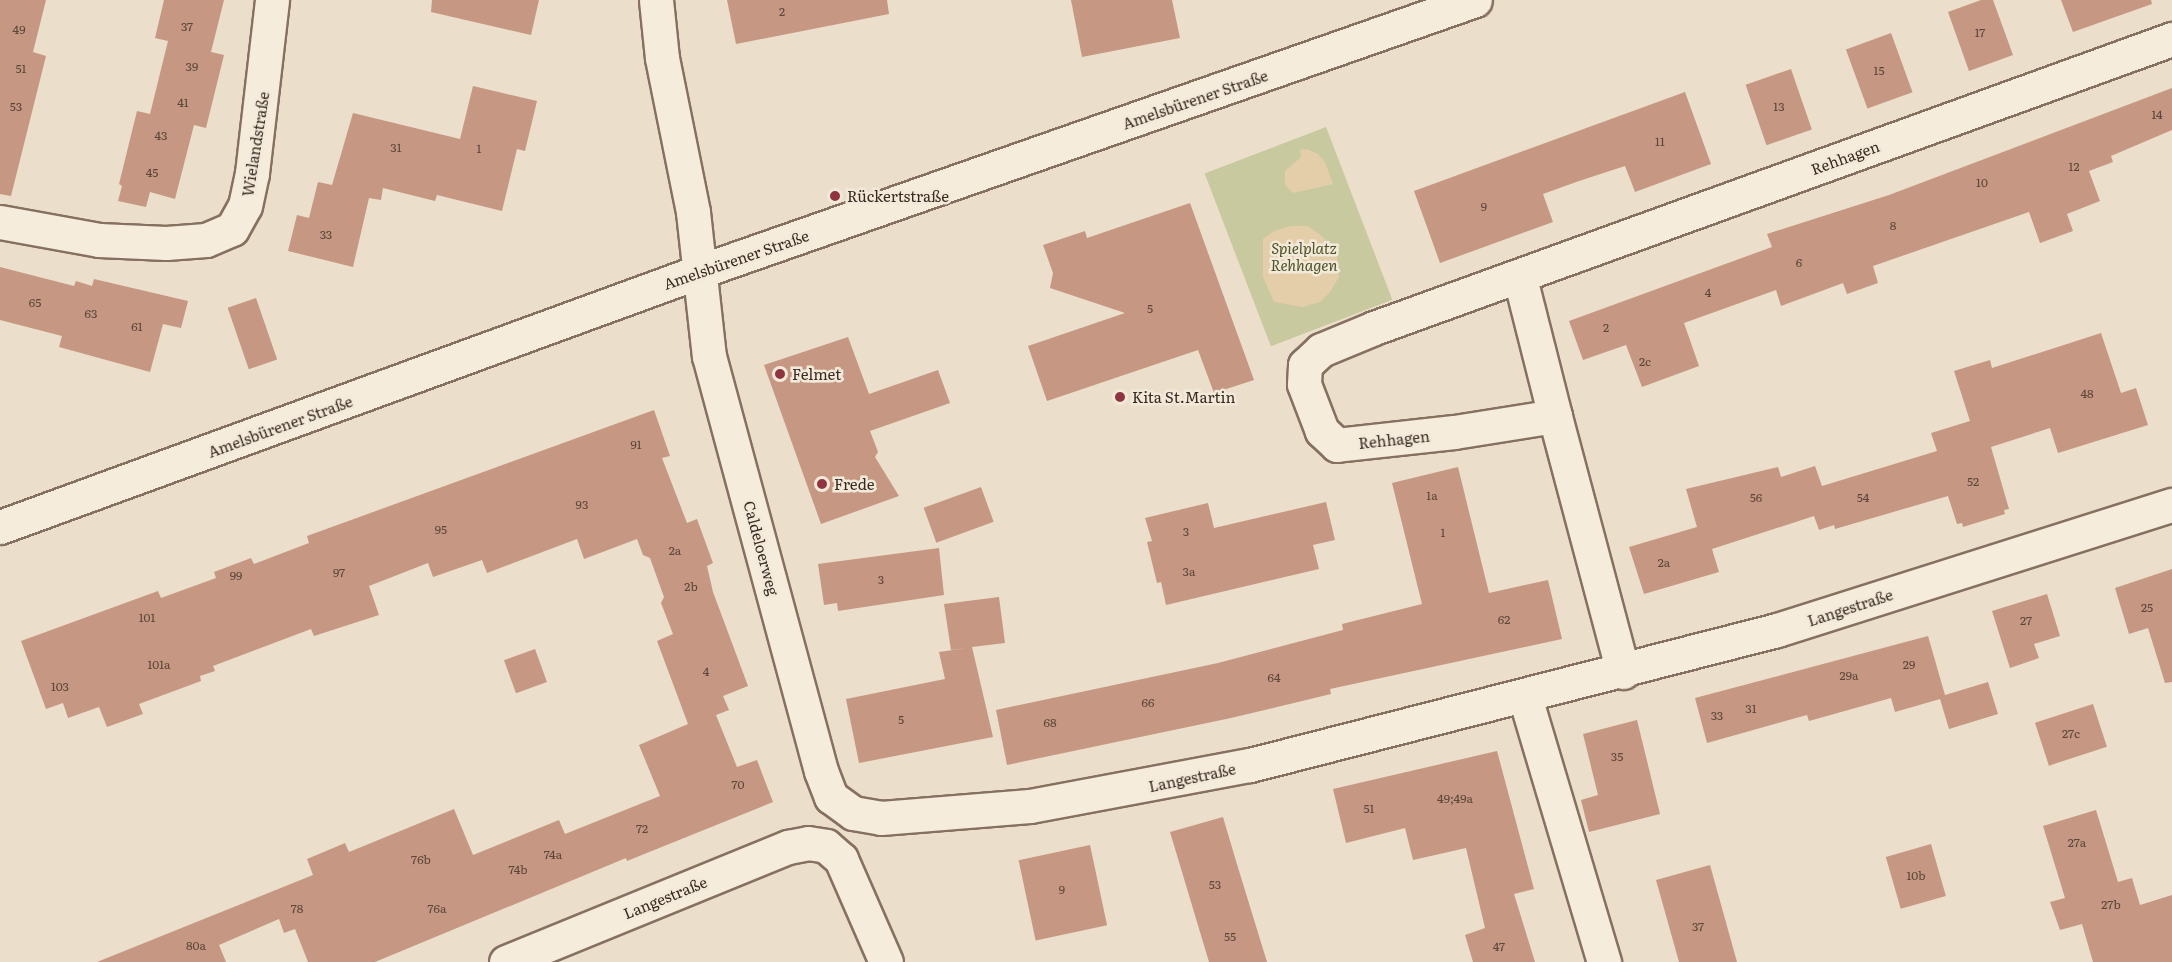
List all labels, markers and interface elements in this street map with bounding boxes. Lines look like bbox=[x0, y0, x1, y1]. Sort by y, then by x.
house number: 2 bbox=[779, 5, 785, 19]
house number: 37 bbox=[181, 20, 193, 34]
house number: 49 bbox=[13, 23, 25, 37]
house number: 17 bbox=[1975, 26, 1985, 40]
house number: 39 bbox=[186, 60, 198, 74]
house number: 51 bbox=[16, 62, 26, 76]
house number: 15 bbox=[1874, 64, 1884, 78]
street label: Amelsbürener Straße bbox=[1120, 66, 1270, 132]
street label: Wielandstraße bbox=[238, 90, 272, 198]
house number: 41 bbox=[177, 96, 189, 110]
house number: 53 bbox=[10, 100, 22, 114]
house number: 13 bbox=[1773, 100, 1785, 114]
house number: 14 bbox=[2151, 108, 2163, 122]
house number: 43 bbox=[154, 129, 168, 143]
house number: 11 bbox=[1655, 135, 1665, 149]
street label: Rehhagen bbox=[1808, 136, 1882, 178]
house number: 31 bbox=[390, 141, 402, 155]
house number: 1 bbox=[477, 142, 481, 156]
house number: 12 bbox=[2069, 160, 2079, 174]
house number: 45 bbox=[146, 166, 158, 180]
house number: 10 bbox=[1976, 176, 1988, 190]
place label: Rückertstraße bbox=[847, 187, 949, 205]
marker: Rückertstraße bbox=[828, 189, 842, 203]
house number: 9 bbox=[1481, 200, 1487, 214]
house number: 8 bbox=[1890, 219, 1896, 233]
street label: Amelsbürener Straße bbox=[661, 226, 811, 292]
house number: 33 bbox=[320, 228, 332, 242]
park label: Spielplatz Rehhagen bbox=[1271, 238, 1337, 273]
house number: 6 bbox=[1796, 256, 1802, 270]
house number: 4 bbox=[1705, 286, 1711, 300]
house number: 65 bbox=[29, 296, 41, 310]
house number: 5 bbox=[1147, 302, 1153, 316]
house number: 63 bbox=[85, 307, 97, 321]
house number: 61 bbox=[131, 320, 143, 334]
house number: 2 bbox=[1603, 321, 1609, 335]
house number: 2c bbox=[1639, 355, 1651, 369]
place label: Felmet bbox=[792, 365, 841, 383]
marker: Felmet bbox=[773, 367, 787, 381]
house number: 48 bbox=[2080, 387, 2094, 401]
place label: Kita St.Martin bbox=[1132, 388, 1235, 406]
marker: Kita St.Martin bbox=[1113, 390, 1127, 404]
street label: Amelsbürener Straße bbox=[205, 391, 355, 461]
street label: Rehhagen bbox=[1357, 426, 1431, 452]
house number: 91 bbox=[630, 438, 642, 452]
place label: Frede bbox=[834, 475, 874, 493]
house number: 52 bbox=[1967, 475, 1979, 489]
marker: Frede bbox=[815, 477, 829, 491]
house number: 1a bbox=[1426, 489, 1438, 503]
house number: 56 bbox=[1750, 491, 1762, 505]
house number: 54 bbox=[1857, 491, 1869, 505]
house number: 93 bbox=[576, 498, 588, 512]
street label: Caldeloerweg bbox=[741, 499, 783, 597]
house number: 95 bbox=[435, 523, 447, 537]
house number: 3 bbox=[1183, 525, 1189, 539]
house number: 1 bbox=[1441, 526, 1445, 540]
house number: 2a bbox=[669, 544, 681, 558]
house number: 2a bbox=[1658, 556, 1670, 570]
house number: 3a bbox=[1183, 565, 1195, 579]
house number: 97 bbox=[333, 566, 345, 580]
house number: 99 bbox=[230, 569, 242, 583]
house number: 3 bbox=[878, 573, 884, 587]
house number: 2b bbox=[684, 580, 698, 594]
street label: Langestraße bbox=[1805, 585, 1895, 629]
house number: 25 bbox=[2141, 601, 2153, 615]
house number: 101 bbox=[139, 611, 155, 625]
house number: 62 bbox=[1498, 613, 1510, 627]
house number: 27 bbox=[2020, 614, 2032, 628]
house number: 101a bbox=[147, 658, 171, 672]
house number: 29 bbox=[1903, 658, 1915, 672]
house number: 4 bbox=[703, 665, 709, 679]
house number: 29a bbox=[1840, 669, 1858, 683]
house number: 64 bbox=[1267, 671, 1281, 685]
house number: 103 bbox=[51, 680, 69, 694]
house number: 66 bbox=[1142, 696, 1154, 710]
house number: 31 bbox=[1745, 702, 1757, 716]
house number: 33 bbox=[1711, 709, 1723, 723]
house number: 5 bbox=[898, 713, 904, 727]
house number: 68 bbox=[1043, 716, 1057, 730]
house number: 27c bbox=[2062, 727, 2080, 741]
house number: 35 bbox=[1611, 750, 1623, 764]
street label: Langestraße bbox=[1147, 759, 1237, 795]
house number: 70 bbox=[731, 778, 745, 792]
house number: 49;49a bbox=[1437, 792, 1473, 806]
house number: 51 bbox=[1364, 802, 1374, 816]
house number: 72 bbox=[636, 822, 648, 836]
house number: 27a bbox=[2068, 836, 2086, 850]
house number: 74a bbox=[544, 848, 562, 862]
house number: 76b bbox=[411, 853, 431, 867]
house number: 74b bbox=[508, 863, 528, 877]
house number: 10b bbox=[1906, 869, 1926, 883]
street label: Langestraße bbox=[621, 872, 709, 922]
house number: 53 bbox=[1209, 878, 1221, 892]
house number: 9 bbox=[1059, 883, 1065, 897]
house number: 27b bbox=[2101, 898, 2121, 912]
house number: 78 bbox=[291, 902, 303, 916]
house number: 76a bbox=[428, 902, 446, 916]
house number: 37 bbox=[1692, 920, 1704, 934]
house number: 55 bbox=[1224, 930, 1236, 944]
house number: 80a bbox=[186, 939, 206, 953]
house number: 47 bbox=[1493, 940, 1505, 954]

